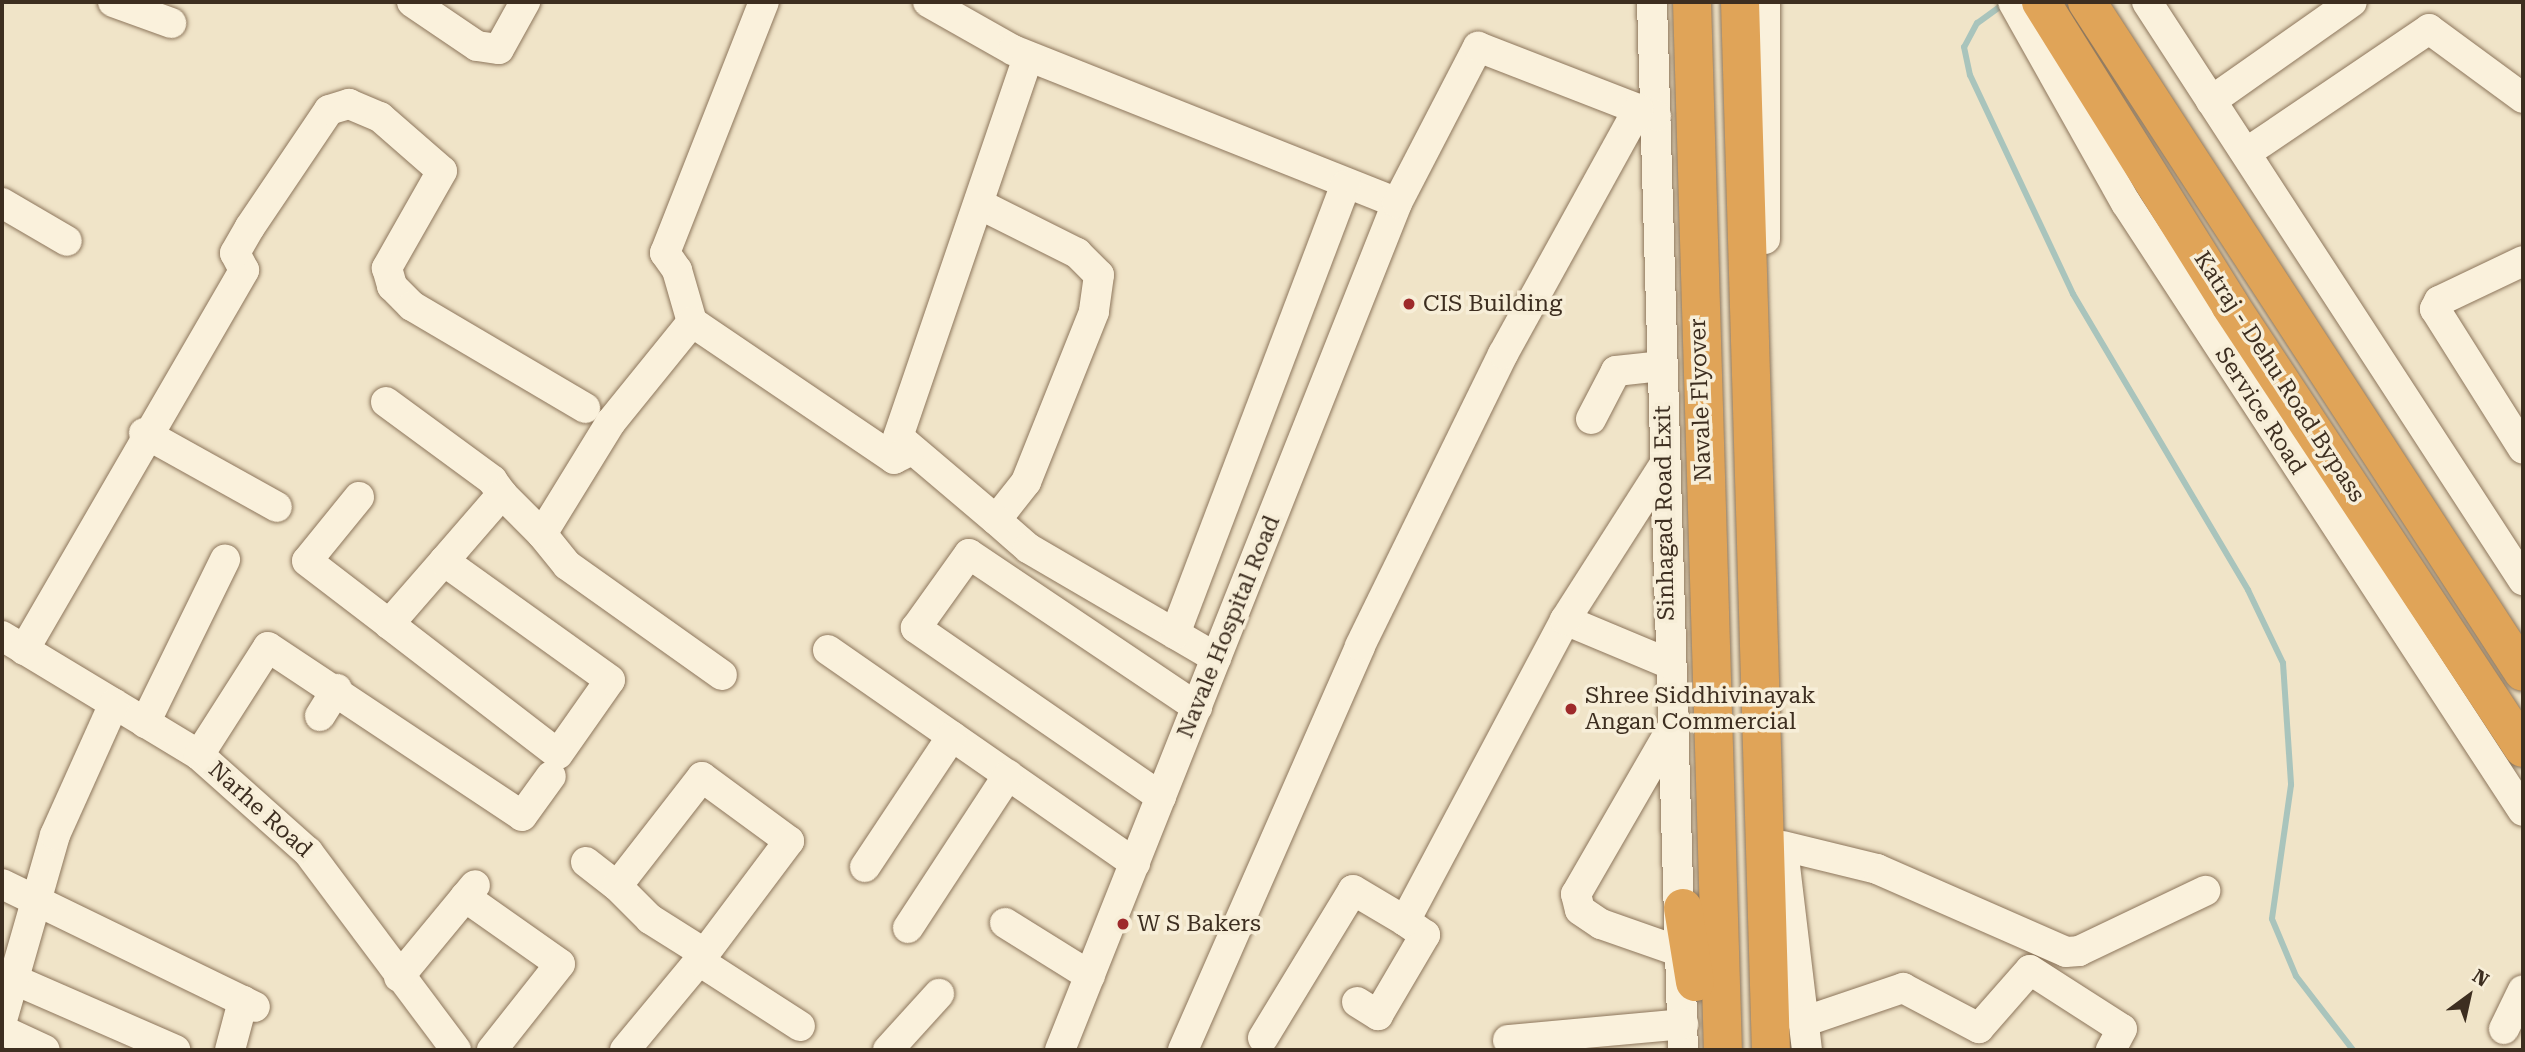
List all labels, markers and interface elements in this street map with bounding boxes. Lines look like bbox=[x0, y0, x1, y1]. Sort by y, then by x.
street label: Katraj - Dehu Road Bypass bbox=[2188, 247, 2370, 507]
place label: CIS Building bbox=[1423, 290, 1562, 318]
marker: CIS Building bbox=[1401, 296, 1417, 312]
street label: Navale Flyover bbox=[1684, 318, 1718, 482]
street label: Service Road bbox=[2209, 342, 2311, 480]
street label: Sinhagad Road Exit bbox=[1649, 405, 1681, 621]
street label: Navale Hospital Road bbox=[1172, 512, 1286, 742]
place label: Shree Siddhivinayak Angan Commercial bbox=[1585, 682, 1816, 736]
marker: Shree Siddhivinayak Angan Commercial bbox=[1563, 701, 1579, 717]
street label: Narhe Road bbox=[203, 756, 317, 864]
place label: W S Bakers bbox=[1137, 910, 1261, 938]
marker: W S Bakers bbox=[1115, 916, 1131, 932]
north arrow bbox=[2434, 961, 2504, 1031]
text: N bbox=[2468, 964, 2493, 992]

